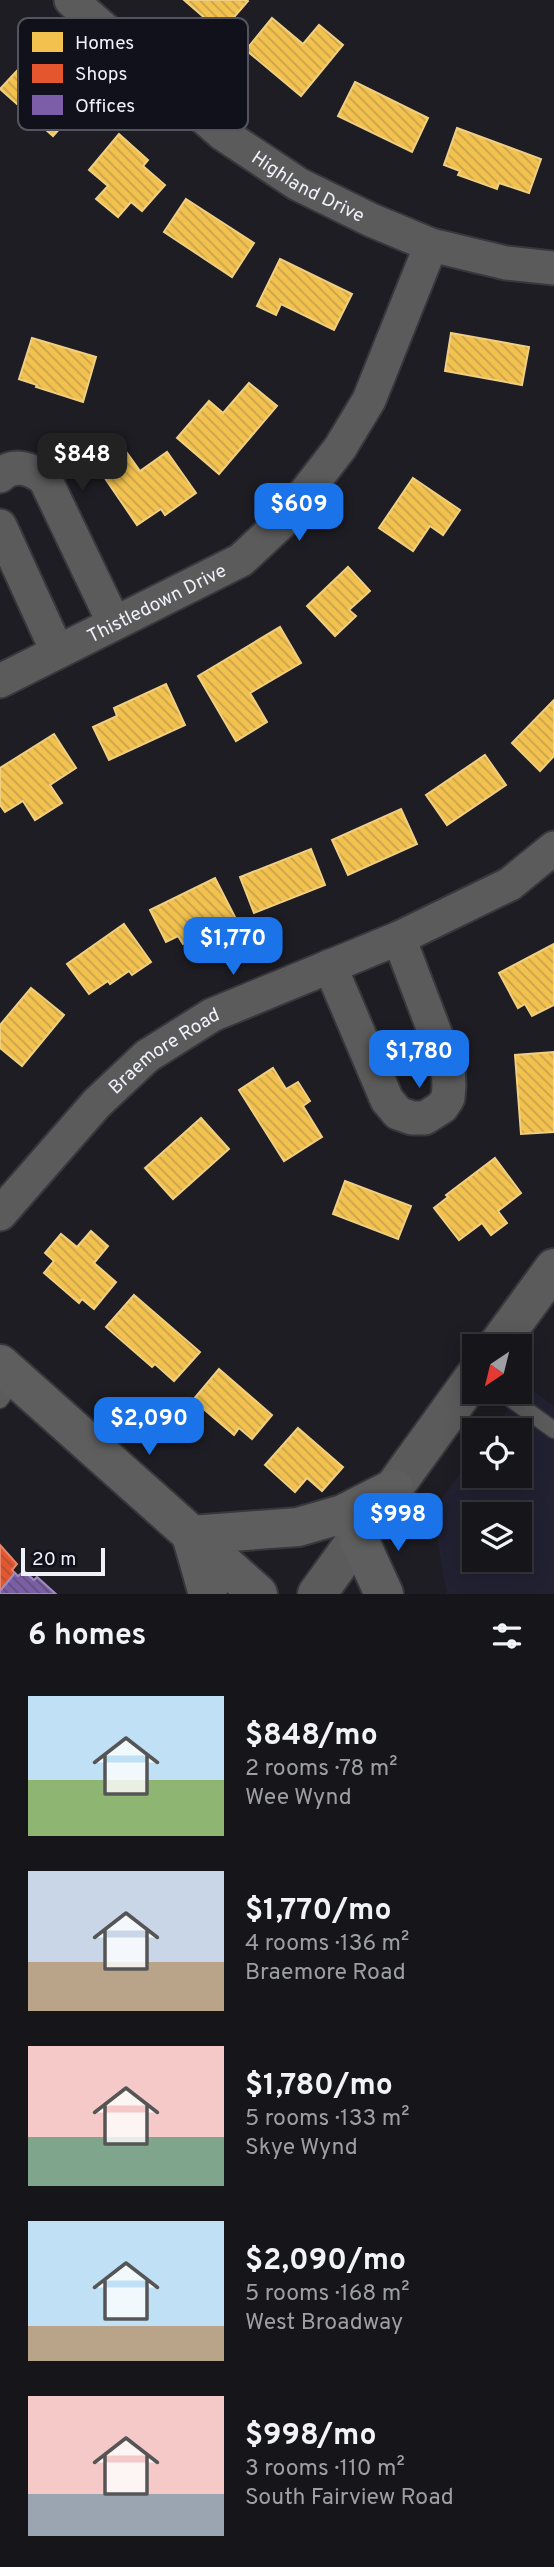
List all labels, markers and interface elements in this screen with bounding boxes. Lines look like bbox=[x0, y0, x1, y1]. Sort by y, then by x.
legend bbox=[18, 18, 248, 130]
text: Homes bbox=[75, 32, 134, 56]
text: Shops bbox=[75, 63, 127, 87]
text: Offices bbox=[75, 95, 135, 119]
street label: Highland Drive bbox=[246, 146, 368, 229]
pin: $848 bbox=[41, 434, 123, 493]
text: $848 bbox=[53, 441, 111, 470]
pin: $609 bbox=[258, 484, 340, 543]
text: $609 bbox=[270, 491, 328, 520]
street label: Thistledown Drive bbox=[84, 559, 231, 649]
pin: $1,770 bbox=[176, 918, 290, 977]
text: $1,770 bbox=[200, 925, 266, 954]
street label: Braemore Road bbox=[104, 1003, 223, 1100]
pin: $1,780 bbox=[362, 1030, 476, 1090]
text: $1,780 bbox=[385, 1038, 453, 1067]
north arrow bbox=[462, 1334, 532, 1404]
map controls bbox=[462, 1334, 532, 1572]
pin: $2,090 bbox=[92, 1398, 206, 1457]
text: $2,090 bbox=[110, 1405, 188, 1434]
button: locate bbox=[462, 1418, 532, 1488]
pin: $998 bbox=[357, 1494, 439, 1553]
text: $998 bbox=[370, 1501, 426, 1530]
button: layers bbox=[462, 1502, 532, 1572]
scale bar bbox=[21, 1545, 105, 1577]
text: 20 m bbox=[32, 1548, 76, 1572]
icon: filters bbox=[488, 1617, 526, 1655]
text: 6 homes bbox=[28, 1618, 146, 1655]
text: $848/mo bbox=[245, 1718, 378, 1755]
icon: home bbox=[84, 1724, 168, 1808]
text: 2 rooms · 78 m² bbox=[245, 1755, 398, 1784]
text: Wee Wynd bbox=[245, 1784, 352, 1813]
text: $1,770/mo bbox=[245, 1893, 391, 1930]
icon: home bbox=[84, 1899, 168, 1983]
text: 4 rooms · 136 m² bbox=[245, 1930, 409, 1959]
text: Braemore Road bbox=[245, 1959, 406, 1988]
text: $1,780/mo bbox=[245, 2068, 393, 2105]
icon: home bbox=[84, 2074, 168, 2158]
text: 5 rooms · 133 m² bbox=[245, 2105, 410, 2134]
text: Skye Wynd bbox=[245, 2134, 358, 2163]
text: $2,090/mo bbox=[245, 2243, 406, 2280]
icon: home bbox=[84, 2249, 168, 2333]
text: 5 rooms · 168 m² bbox=[245, 2280, 410, 2309]
text: West Broadway bbox=[245, 2309, 403, 2338]
text: $998/mo bbox=[245, 2418, 376, 2455]
icon: home bbox=[84, 2424, 168, 2508]
text: 3 rooms · 110 m² bbox=[245, 2455, 405, 2484]
text: South Fairview Road bbox=[245, 2484, 454, 2513]

